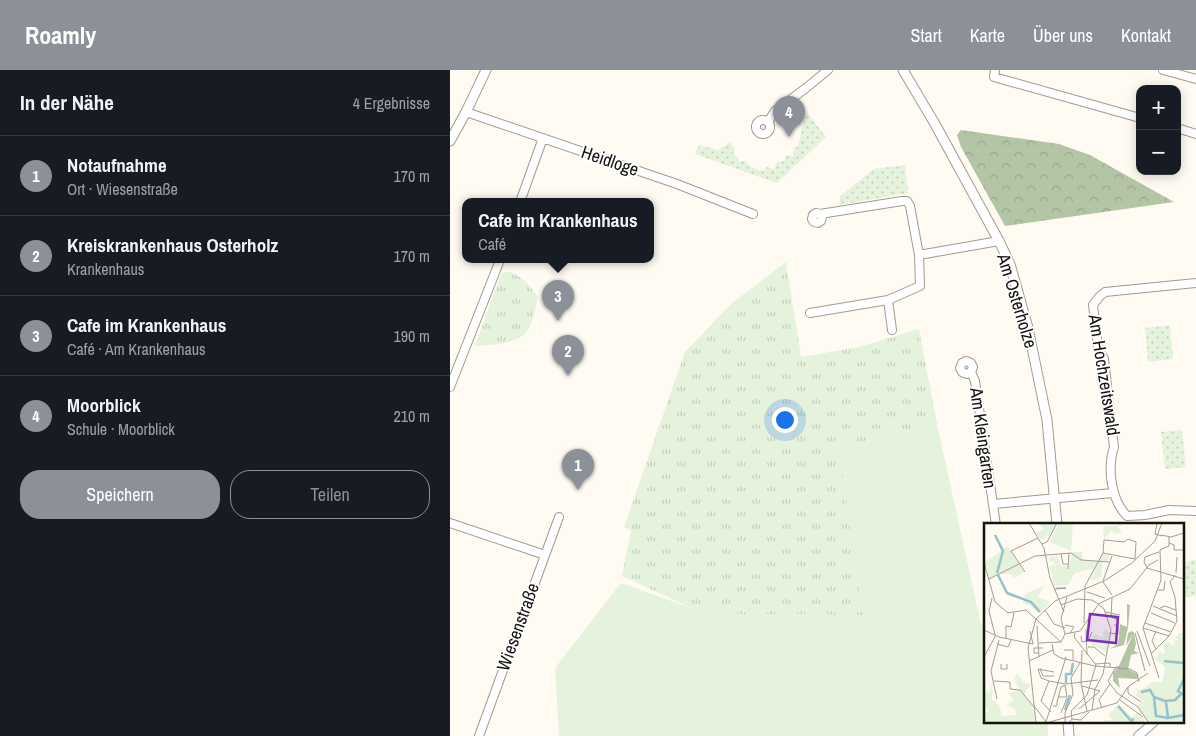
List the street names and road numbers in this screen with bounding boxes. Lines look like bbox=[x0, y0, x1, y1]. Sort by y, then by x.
street label: Heidloge bbox=[578, 139, 642, 182]
street label: Am Osterholze bbox=[991, 250, 1044, 351]
street label: Am Hochzeitswald bbox=[1082, 312, 1126, 437]
street label: Am Kleingarten bbox=[964, 385, 1003, 490]
street label: Wiesenstraße bbox=[490, 579, 545, 674]

